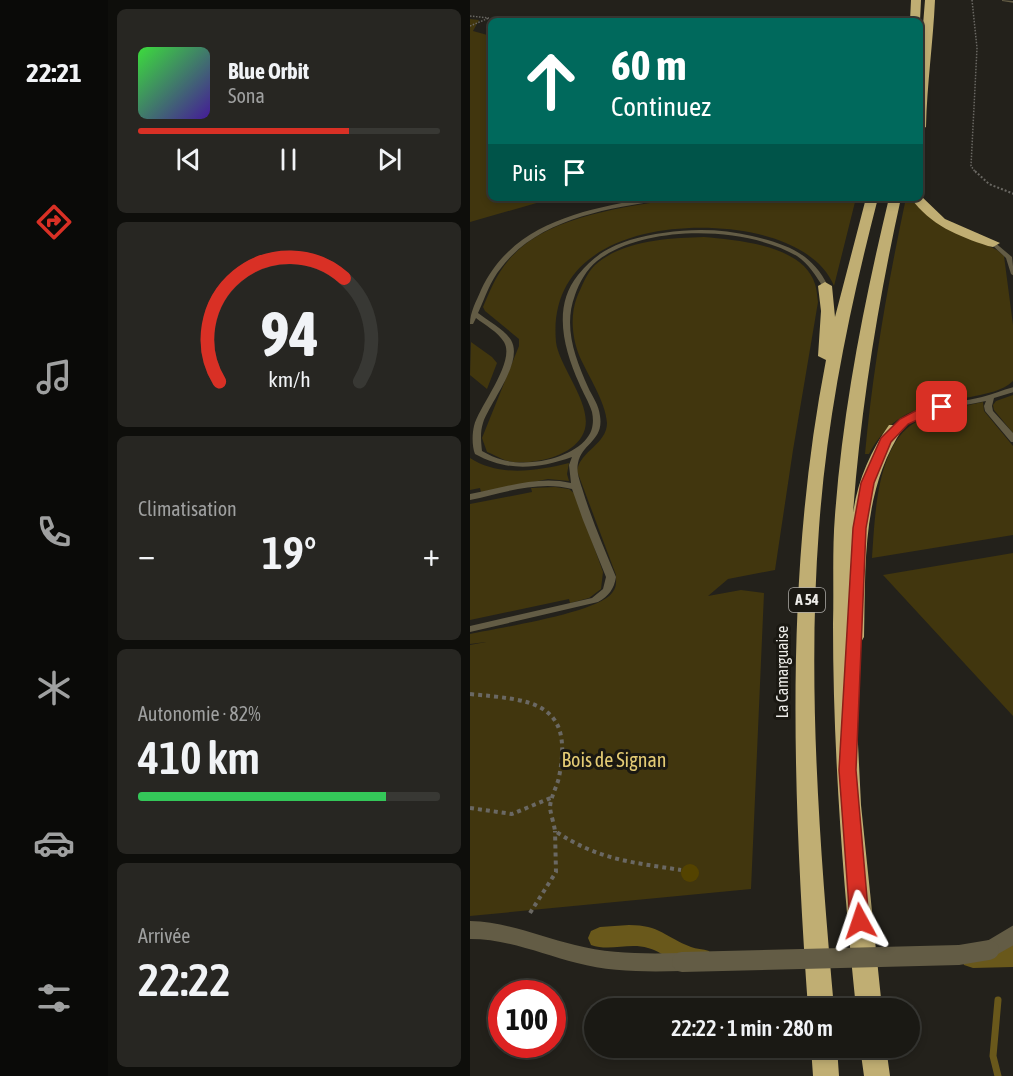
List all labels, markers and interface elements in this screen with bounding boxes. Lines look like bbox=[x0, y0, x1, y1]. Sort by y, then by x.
text: 60 m bbox=[611, 41, 686, 89]
icon: ahead bbox=[512, 42, 590, 120]
text: 22:21 bbox=[26, 57, 82, 88]
text: Blue Orbit bbox=[228, 58, 309, 84]
text: Sona bbox=[228, 84, 265, 107]
text: Continuez bbox=[611, 91, 711, 122]
icon: previous bbox=[172, 143, 205, 176]
icon: pause bbox=[272, 143, 305, 176]
icon: next bbox=[373, 143, 406, 176]
icon: arrive bbox=[558, 156, 591, 189]
text: Puis bbox=[512, 160, 546, 186]
icon: directions bbox=[33, 201, 75, 243]
text: 94 bbox=[260, 298, 318, 369]
icon: music bbox=[33, 356, 75, 398]
text: km/h bbox=[268, 367, 310, 392]
pin bbox=[916, 381, 967, 432]
icon: arrive bbox=[925, 390, 958, 423]
text: Climatisation bbox=[138, 497, 237, 520]
icon: phone bbox=[33, 511, 75, 553]
text: 19° bbox=[262, 527, 316, 579]
text: − bbox=[138, 535, 155, 573]
text: + bbox=[423, 535, 440, 573]
road number: A 54 bbox=[789, 588, 825, 612]
street label: La Camarguaise bbox=[773, 626, 792, 718]
icon: climate bbox=[33, 667, 75, 709]
text: Autonomie · 82% bbox=[138, 702, 261, 725]
text: 410 km bbox=[138, 732, 260, 784]
park label: Bois de Signan bbox=[562, 748, 666, 771]
icon: car bbox=[33, 822, 75, 864]
position arrow bbox=[828, 889, 892, 953]
text: Arrivée bbox=[138, 924, 190, 947]
text: 22:22 bbox=[138, 954, 231, 1006]
icon: filters bbox=[33, 977, 75, 1019]
speed limit sign: 100 bbox=[488, 980, 566, 1058]
text: 22:22 · 1 min · 280 m bbox=[671, 1015, 833, 1041]

